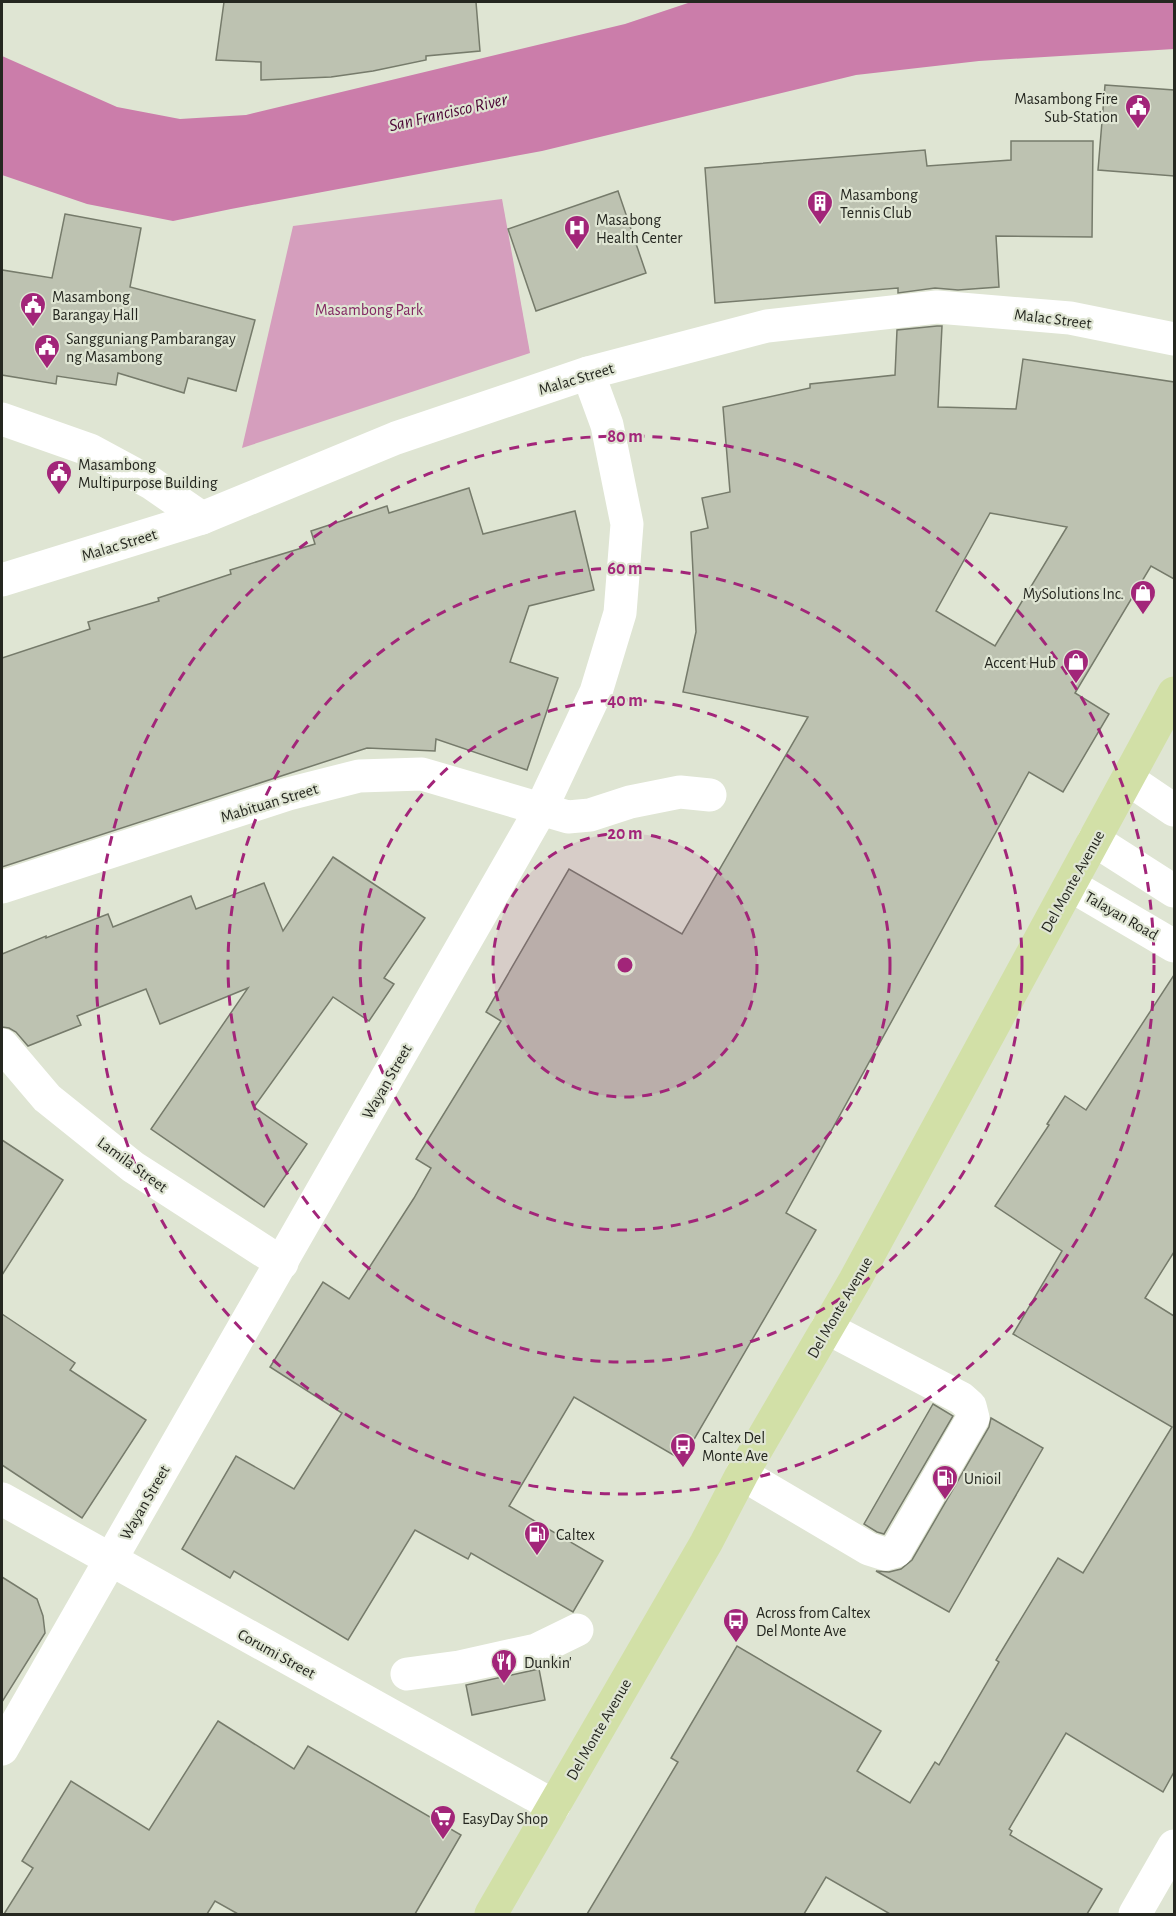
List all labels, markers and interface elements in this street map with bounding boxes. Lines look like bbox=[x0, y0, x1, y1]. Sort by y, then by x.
water label: San Francisco River bbox=[387, 90, 510, 135]
place label: Masambong Fire Sub-Station bbox=[1014, 91, 1118, 125]
public building icon: Masambong Fire Sub-Station bbox=[1123, 92, 1153, 130]
place label: Masambong Tennis Club bbox=[840, 187, 918, 221]
building icon: Masambong Tennis Club bbox=[805, 188, 835, 226]
place label: Masabong Health Center bbox=[596, 212, 683, 246]
hospital icon: Masabong Health Center bbox=[562, 213, 592, 251]
place label: Masambong Barangay Hall bbox=[52, 289, 138, 324]
public building icon: Masambong Barangay Hall bbox=[18, 290, 48, 328]
park label: Masambong Park bbox=[315, 302, 424, 318]
street label: Malac Street bbox=[1013, 306, 1092, 332]
place label: Sangguniang Pambarangay ng Masambong bbox=[66, 331, 236, 365]
public building icon: Sangguniang Pambarangay ng Masambong bbox=[32, 332, 62, 370]
street label: Malac Street bbox=[537, 360, 616, 398]
text: 80 m bbox=[607, 428, 643, 446]
place label: Masambong Multipurpose Building bbox=[78, 457, 218, 491]
public building icon: Masambong Multipurpose Building bbox=[44, 458, 74, 496]
street label: Malac Street bbox=[80, 526, 159, 564]
text: 60 m bbox=[607, 560, 643, 578]
shop icon: MySolutions Inc. bbox=[1128, 578, 1158, 616]
place label: MySolutions Inc. bbox=[1023, 586, 1124, 603]
shop icon: Accent Hub bbox=[1061, 647, 1091, 685]
place label: Accent Hub bbox=[984, 655, 1056, 671]
text: 40 m bbox=[607, 692, 643, 710]
street label: Mabituan Street bbox=[219, 781, 320, 825]
text: 20 m bbox=[607, 825, 643, 843]
street label: Del Monte Avenue bbox=[1038, 828, 1108, 935]
street label: Talayan Road bbox=[1082, 888, 1161, 944]
centre of rings bbox=[615, 955, 635, 975]
street label: Wayan Street bbox=[359, 1042, 415, 1122]
street label: Lamila Street bbox=[94, 1134, 170, 1195]
street label: Del Monte Avenue bbox=[804, 1254, 875, 1361]
place label: Caltex Del Monte Ave bbox=[702, 1430, 768, 1464]
bus stop icon: Caltex Del Monte Ave bbox=[668, 1431, 698, 1469]
street label: Wayan Street bbox=[117, 1463, 173, 1543]
fuel station icon: Unioil bbox=[930, 1463, 960, 1501]
place label: Unioil bbox=[964, 1471, 1002, 1487]
fuel station icon: Caltex bbox=[522, 1519, 552, 1557]
place label: Caltex bbox=[556, 1527, 595, 1543]
place label: Across from Caltex Del Monte Ave bbox=[756, 1605, 871, 1639]
bus stop icon: Across from Caltex Del Monte Ave bbox=[721, 1606, 751, 1644]
street label: Corumi Street bbox=[235, 1626, 318, 1682]
restaurant icon: Dunkin' bbox=[489, 1647, 519, 1685]
place label: Dunkin' bbox=[524, 1655, 572, 1671]
street label: Del Monte Avenue bbox=[563, 1676, 634, 1783]
supermarket icon: EasyDay Shop bbox=[428, 1803, 458, 1841]
place label: EasyDay Shop bbox=[462, 1811, 548, 1828]

